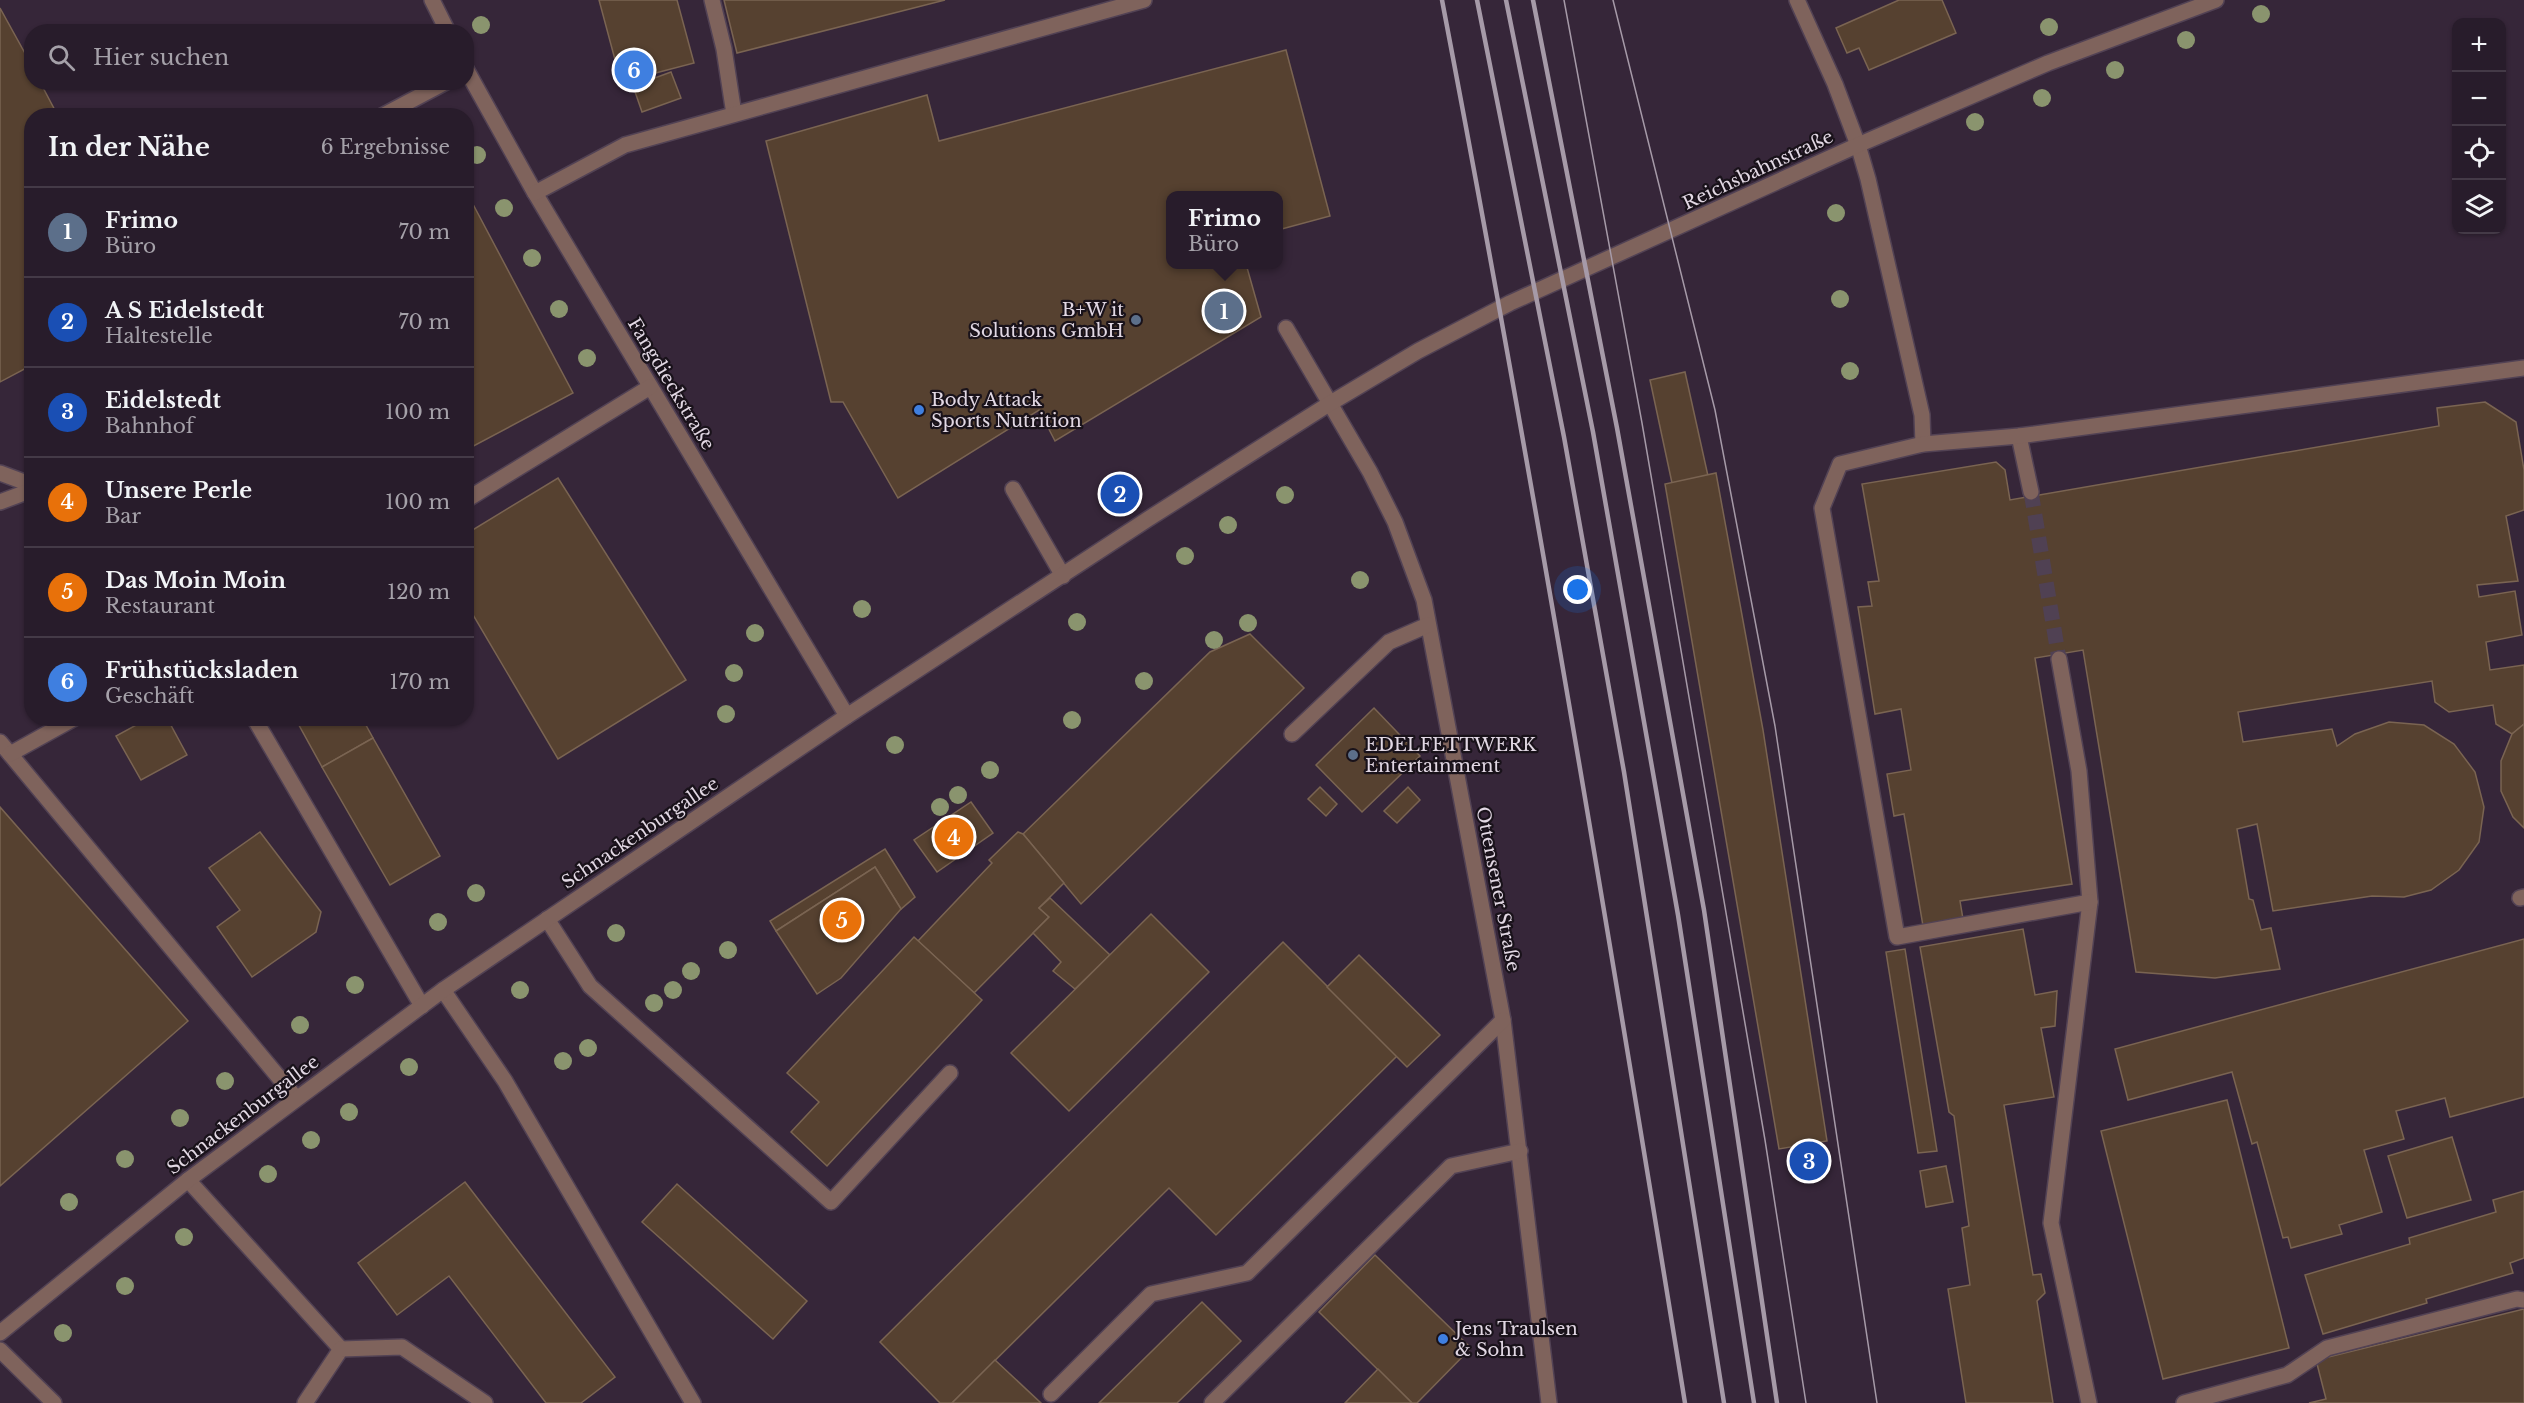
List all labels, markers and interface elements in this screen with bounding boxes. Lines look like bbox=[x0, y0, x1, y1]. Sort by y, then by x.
map controls bbox=[2452, 18, 2506, 234]
button: + bbox=[2452, 18, 2506, 72]
search box bbox=[24, 24, 474, 90]
icon: search bbox=[45, 41, 78, 74]
text: Hier suchen bbox=[93, 44, 229, 71]
pin: 6 bbox=[614, 48, 654, 92]
button: − bbox=[2452, 72, 2506, 126]
street label: Reichsbahnstraße bbox=[1679, 126, 1837, 214]
button: locate bbox=[2452, 126, 2506, 180]
text: In der Nähe bbox=[48, 131, 210, 163]
text: 6 Ergebnisse bbox=[321, 135, 450, 159]
button: layers bbox=[2452, 180, 2506, 234]
popup bbox=[1166, 191, 1283, 269]
text: Frimo bbox=[1188, 205, 1261, 232]
text: Frimo bbox=[105, 207, 178, 234]
text: 1 bbox=[63, 220, 72, 244]
text: 70 m bbox=[398, 220, 450, 244]
text: Büro bbox=[1188, 232, 1239, 256]
text: Büro bbox=[105, 234, 156, 258]
pin: 1 bbox=[1204, 288, 1244, 334]
text: A S Eidelstedt bbox=[105, 297, 264, 324]
place label: B+W it Solutions GmbH bbox=[969, 299, 1124, 342]
text: 2 bbox=[61, 310, 74, 334]
text: 70 m bbox=[398, 310, 450, 334]
marker: B+W it Solutions GmbH bbox=[1129, 313, 1143, 327]
street label: Fangdieckstraße bbox=[623, 314, 719, 454]
text: Haltestelle bbox=[105, 324, 213, 348]
text: Eidelstedt bbox=[105, 387, 221, 414]
place label: Body Attack Sports Nutrition bbox=[931, 389, 1082, 432]
text: 3 bbox=[61, 400, 74, 424]
text: 100 m bbox=[385, 400, 450, 424]
marker: Body Attack Sports Nutrition bbox=[912, 403, 926, 417]
text: Bahnhof bbox=[105, 414, 194, 438]
pin: 2 bbox=[1100, 472, 1140, 516]
text: Unsere Perle bbox=[105, 477, 252, 504]
text: 4 bbox=[61, 490, 74, 514]
text: 100 m bbox=[385, 490, 450, 514]
text: Bar bbox=[105, 504, 141, 528]
text: Das Moin Moin bbox=[105, 567, 286, 594]
your location bbox=[1563, 575, 1592, 604]
text: 5 bbox=[62, 580, 73, 604]
text: 120 m bbox=[387, 580, 450, 604]
text: Restaurant bbox=[105, 594, 215, 618]
text: Frühstücksladen bbox=[105, 657, 299, 684]
text: 6 bbox=[61, 670, 74, 694]
text: 170 m bbox=[390, 670, 450, 694]
text: Geschäft bbox=[105, 684, 194, 708]
place label: EDELFETTWERK Entertainment bbox=[1365, 734, 1537, 777]
marker: EDELFETTWERK Entertainment bbox=[1346, 748, 1360, 762]
street label: Schnackenburgallee bbox=[557, 772, 723, 894]
street label: Ottensener Straße bbox=[1471, 805, 1525, 973]
pin: 4 bbox=[934, 814, 974, 860]
pin: 5 bbox=[822, 898, 862, 942]
street label: Schnackenburgallee bbox=[163, 1051, 323, 1179]
pin: 3 bbox=[1790, 1138, 1828, 1184]
place label: Jens Traulsen & Sohn bbox=[1453, 1318, 1578, 1361]
marker: Jens Traulsen & Sohn bbox=[1436, 1332, 1450, 1346]

